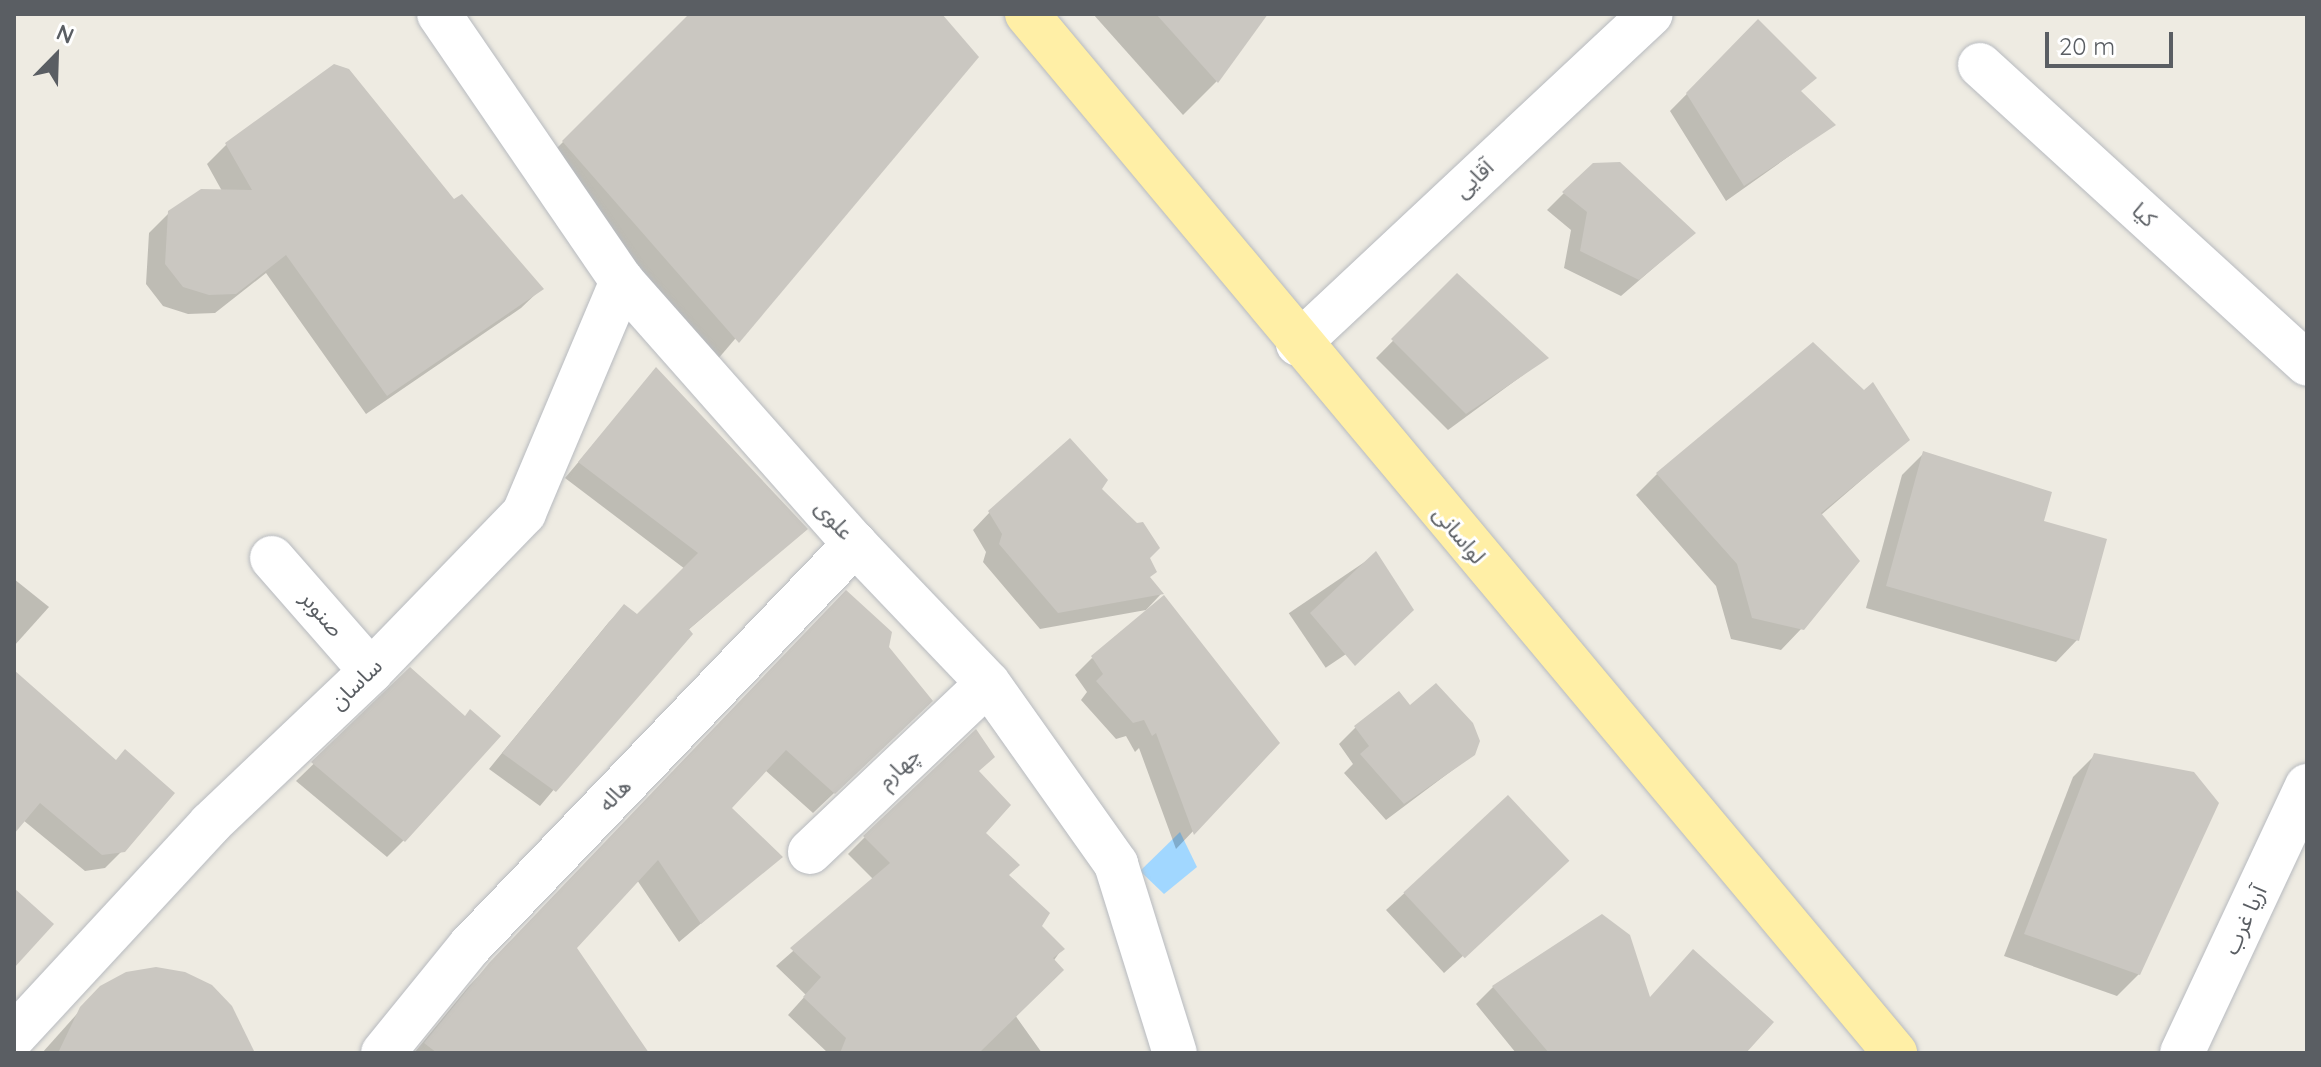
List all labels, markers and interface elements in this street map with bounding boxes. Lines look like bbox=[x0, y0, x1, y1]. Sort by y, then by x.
north arrow bbox=[16, 16, 96, 96]
scale bar bbox=[2049, 16, 2177, 66]
text: N bbox=[52, 18, 78, 50]
text: 20 m bbox=[2059, 31, 2115, 61]
street label: آقایی bbox=[1449, 154, 1499, 204]
street label: کیا bbox=[2126, 197, 2162, 233]
street label: علوی bbox=[809, 495, 859, 545]
street label: لواسانی bbox=[1427, 501, 1491, 569]
street label: صنوبر bbox=[295, 586, 349, 642]
street label: ساسان bbox=[324, 653, 388, 715]
street label: چهارم bbox=[872, 742, 926, 794]
street label: هاله bbox=[593, 773, 637, 817]
street label: آریا غرب bbox=[2218, 881, 2272, 959]

